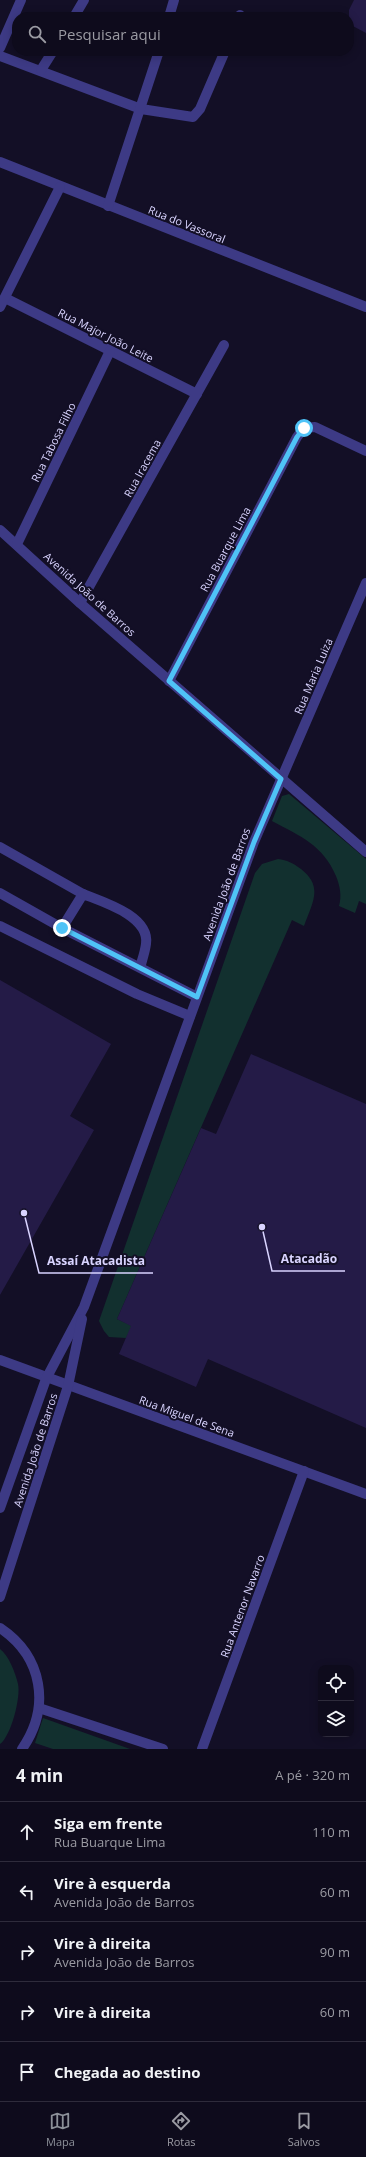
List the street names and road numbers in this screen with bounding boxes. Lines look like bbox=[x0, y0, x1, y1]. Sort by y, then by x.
street label: Rua do Vassoral bbox=[146, 202, 228, 246]
street label: Rua Major João Leite bbox=[56, 304, 156, 366]
street label: Rua Tabosa Filho bbox=[27, 399, 79, 484]
street label: Rua Iracema bbox=[120, 436, 164, 500]
street label: Rua Buarque Lima bbox=[196, 504, 254, 594]
street label: Avenida João de Barros bbox=[41, 549, 139, 639]
street label: Rua Maria Luiza bbox=[290, 636, 336, 716]
street label: Avenida João de Barros bbox=[199, 826, 253, 942]
street label: Avenida João de Barros bbox=[10, 1391, 60, 1509]
street label: Rua Miguel de Sena bbox=[137, 1392, 237, 1440]
street label: Rua Antenor Navarro bbox=[216, 1552, 268, 1660]

